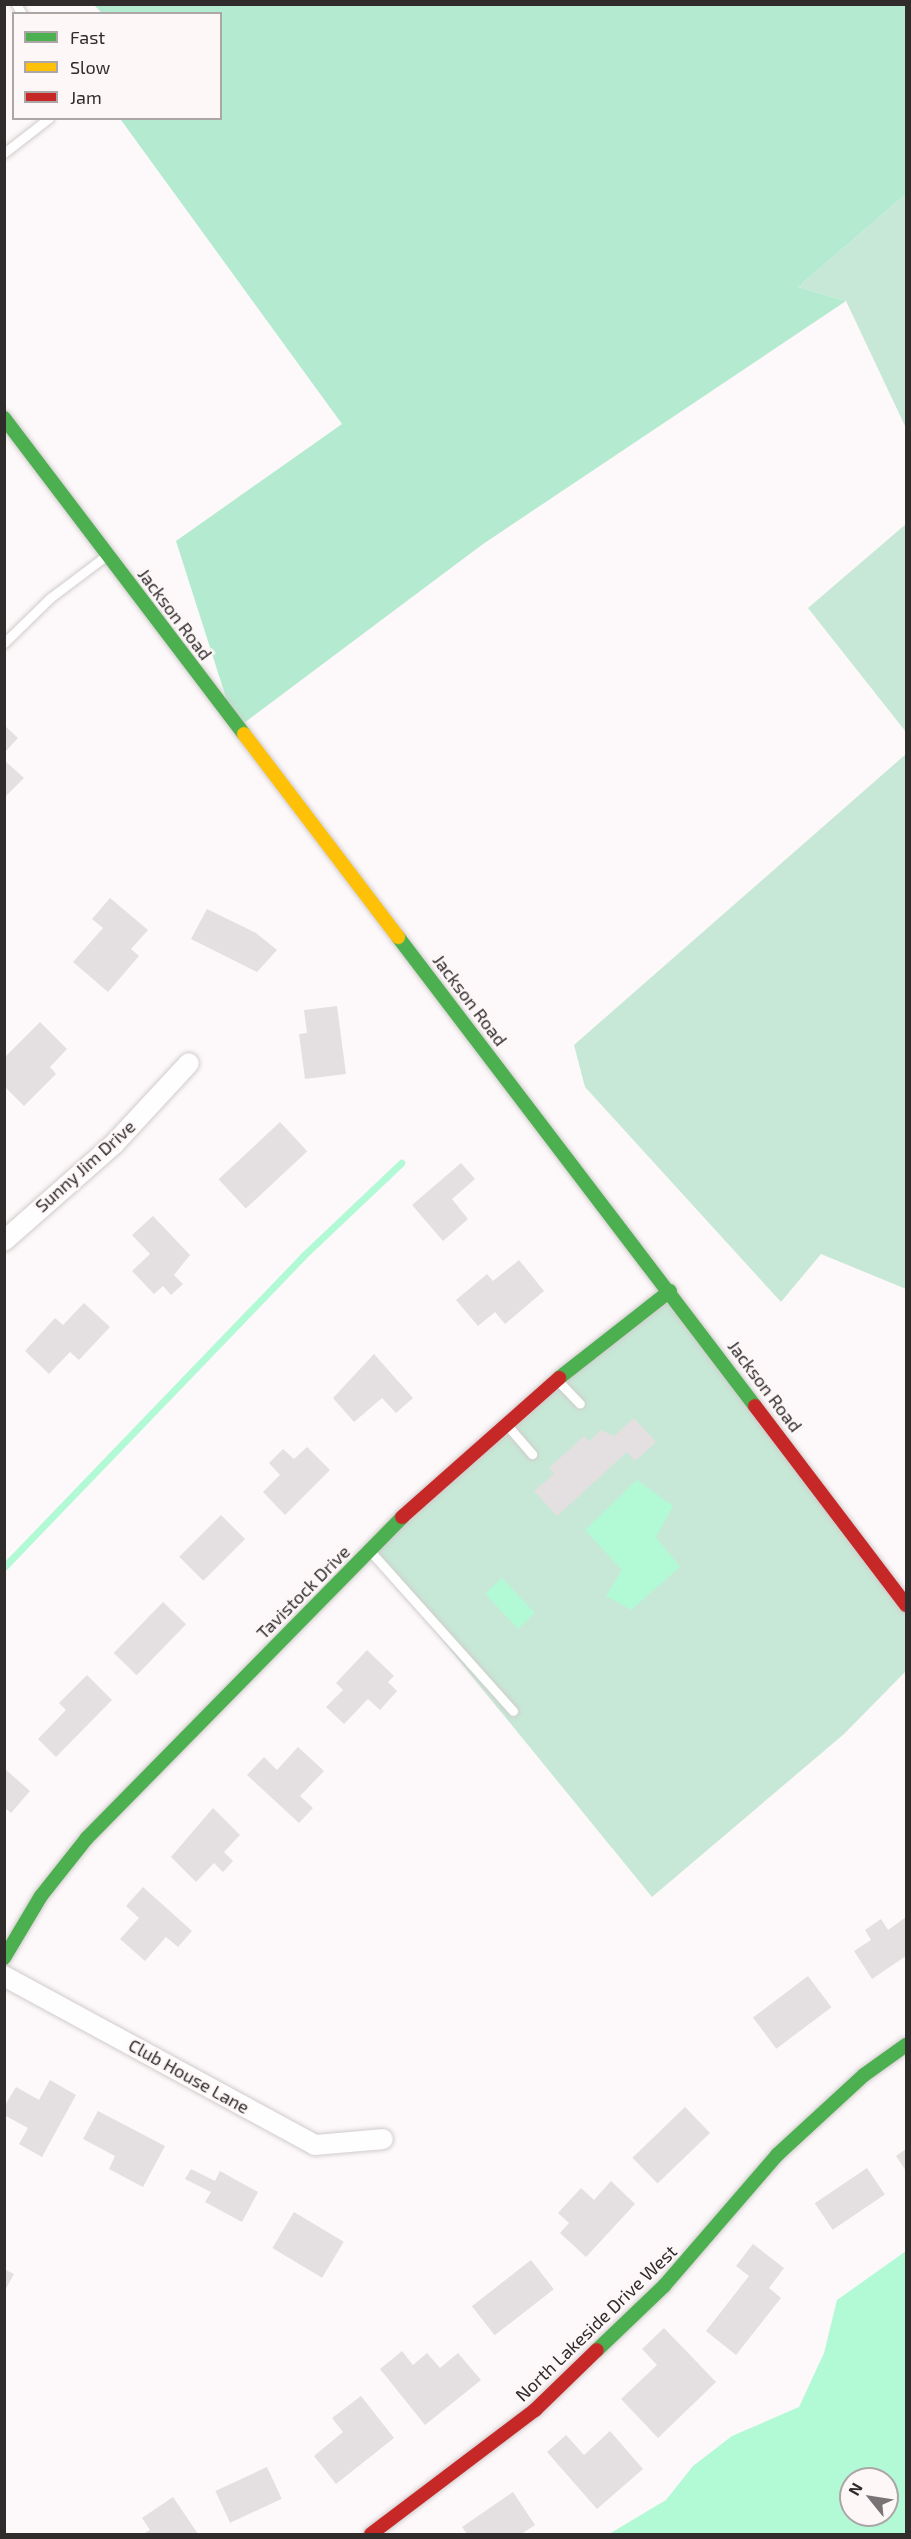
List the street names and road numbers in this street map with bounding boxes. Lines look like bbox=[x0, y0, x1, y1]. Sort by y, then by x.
street label: Jackson Road bbox=[133, 564, 217, 664]
street label: Jackson Road bbox=[428, 950, 512, 1050]
street label: Sunny Jim Drive bbox=[30, 1115, 140, 1217]
street label: Jackson Road bbox=[723, 1336, 807, 1436]
street label: Tavistock Drive bbox=[252, 1541, 354, 1643]
street label: Club House Lane bbox=[125, 2034, 253, 2118]
street label: North Lakeside Drive West bbox=[511, 2240, 681, 2406]

